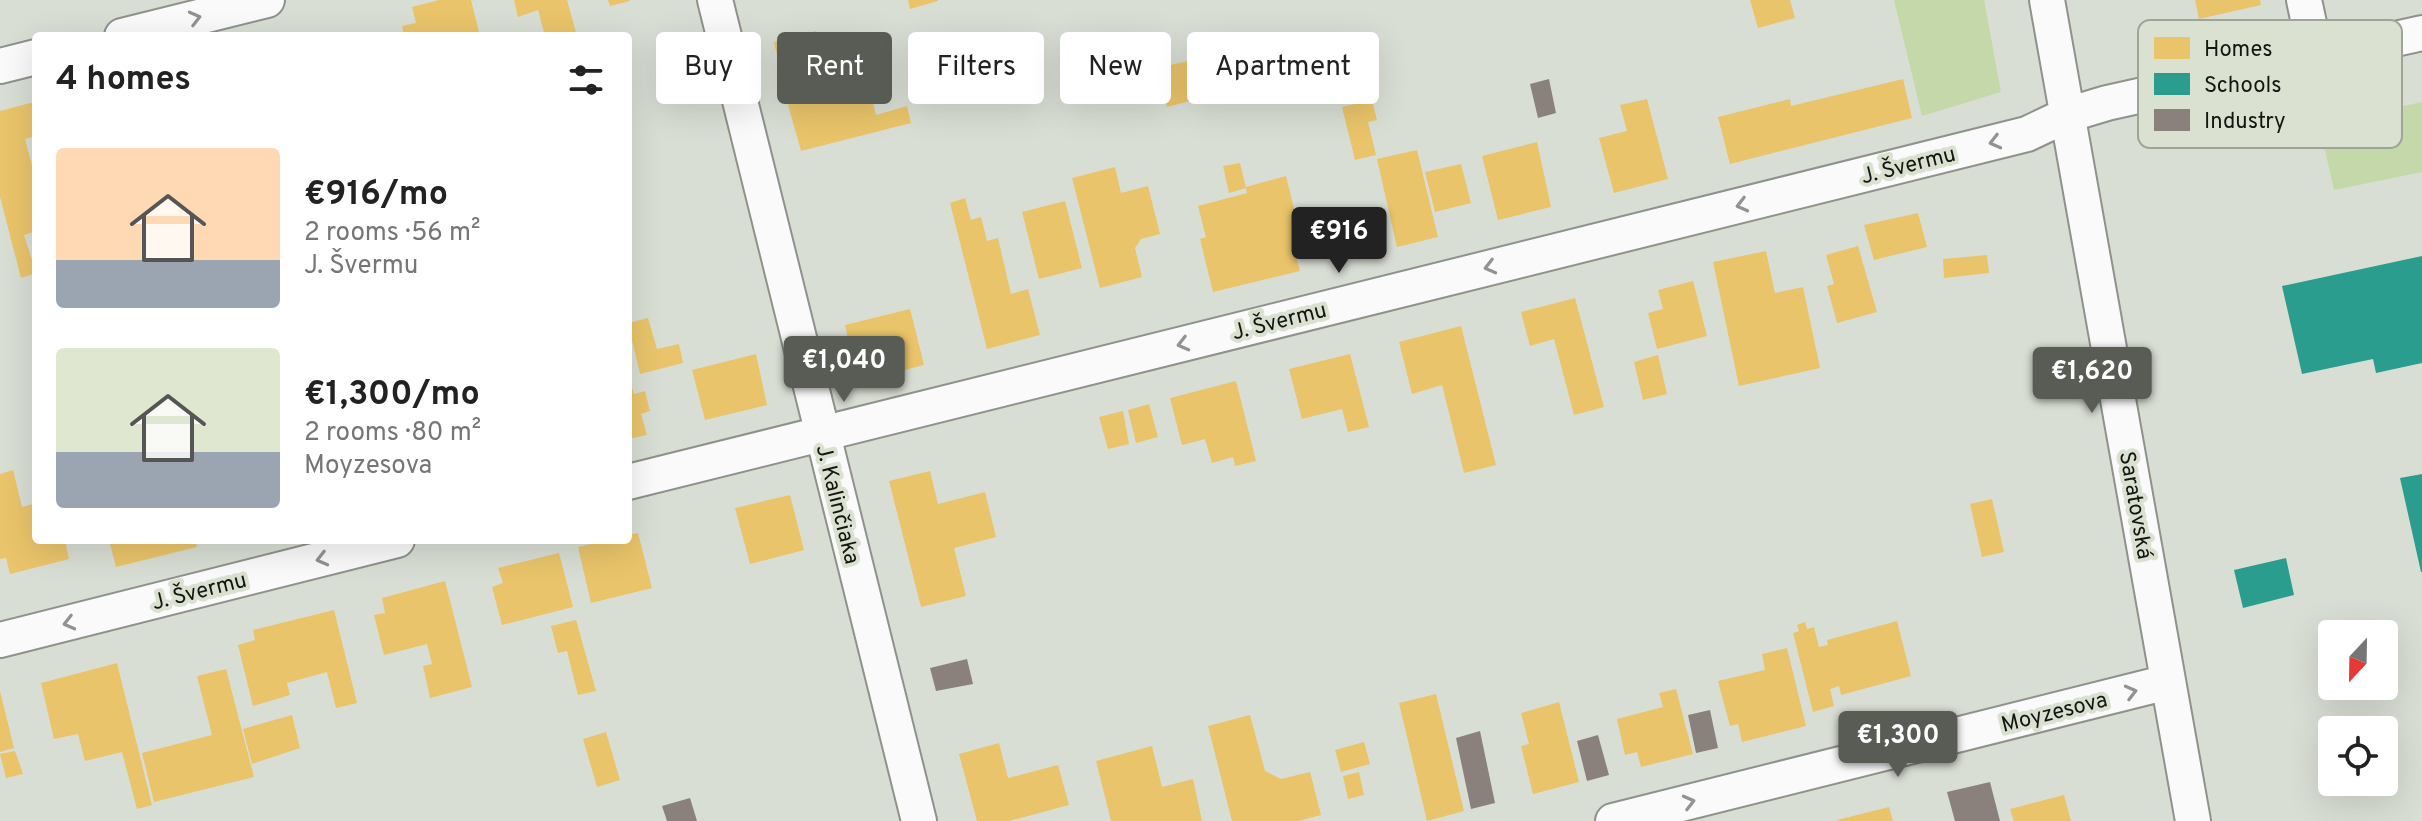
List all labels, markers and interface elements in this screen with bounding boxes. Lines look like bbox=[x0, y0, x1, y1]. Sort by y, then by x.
one-way arrow bbox=[187, 10, 201, 27]
legend bbox=[2138, 20, 2402, 148]
chip: Buy bbox=[656, 32, 761, 104]
chip: Rent bbox=[777, 32, 892, 104]
chip: Filters bbox=[908, 32, 1044, 104]
chip: New bbox=[1060, 32, 1171, 104]
chip: Apartment bbox=[1187, 32, 1379, 104]
text: Homes bbox=[2204, 37, 2273, 64]
icon: filters bbox=[564, 58, 608, 102]
text: 4 homes bbox=[56, 59, 191, 102]
text: Schools bbox=[2204, 73, 2281, 100]
text: Industry bbox=[2204, 109, 2286, 136]
one-way arrow bbox=[1988, 133, 2002, 150]
street label: J. Švermu bbox=[1858, 139, 1959, 191]
text: €916/mo bbox=[304, 174, 448, 217]
icon: home bbox=[120, 180, 216, 276]
one-way arrow bbox=[1736, 196, 1750, 213]
pin: €916 bbox=[1292, 207, 1386, 275]
text: €916 bbox=[1310, 216, 1368, 249]
text: 2 rooms · 56 m² bbox=[304, 217, 480, 250]
text: J. Švermu bbox=[304, 250, 418, 283]
one-way arrow bbox=[1483, 258, 1497, 275]
street label: J. Švermu bbox=[1229, 295, 1330, 347]
one-way arrow bbox=[1177, 334, 1190, 351]
pin: €1,040 bbox=[779, 336, 909, 404]
text: €1,040 bbox=[802, 345, 886, 378]
pin: €1,620 bbox=[2027, 347, 2157, 415]
text: €1,620 bbox=[2051, 356, 2133, 389]
text: €1,300/mo bbox=[304, 374, 480, 417]
icon: home bbox=[120, 380, 216, 476]
text: 2 rooms · 80 m² bbox=[304, 417, 481, 450]
street label: J. Kalinčiaka bbox=[809, 442, 864, 567]
street label: Saratovská bbox=[2112, 449, 2157, 561]
text: Moyzesova bbox=[304, 450, 432, 483]
one-way arrow bbox=[315, 550, 329, 567]
street label: J. Švermu bbox=[149, 565, 250, 617]
one-way arrow bbox=[63, 613, 77, 630]
north arrow bbox=[2318, 620, 2398, 700]
map controls bbox=[2318, 620, 2398, 796]
one-way arrow bbox=[2124, 685, 2138, 702]
street label: Moyzesova bbox=[1999, 687, 2111, 740]
pin: €1,300 bbox=[1833, 711, 1963, 779]
button: locate bbox=[2318, 716, 2398, 796]
text: €1,300 bbox=[1856, 720, 1940, 753]
one-way arrow bbox=[1681, 794, 1695, 811]

